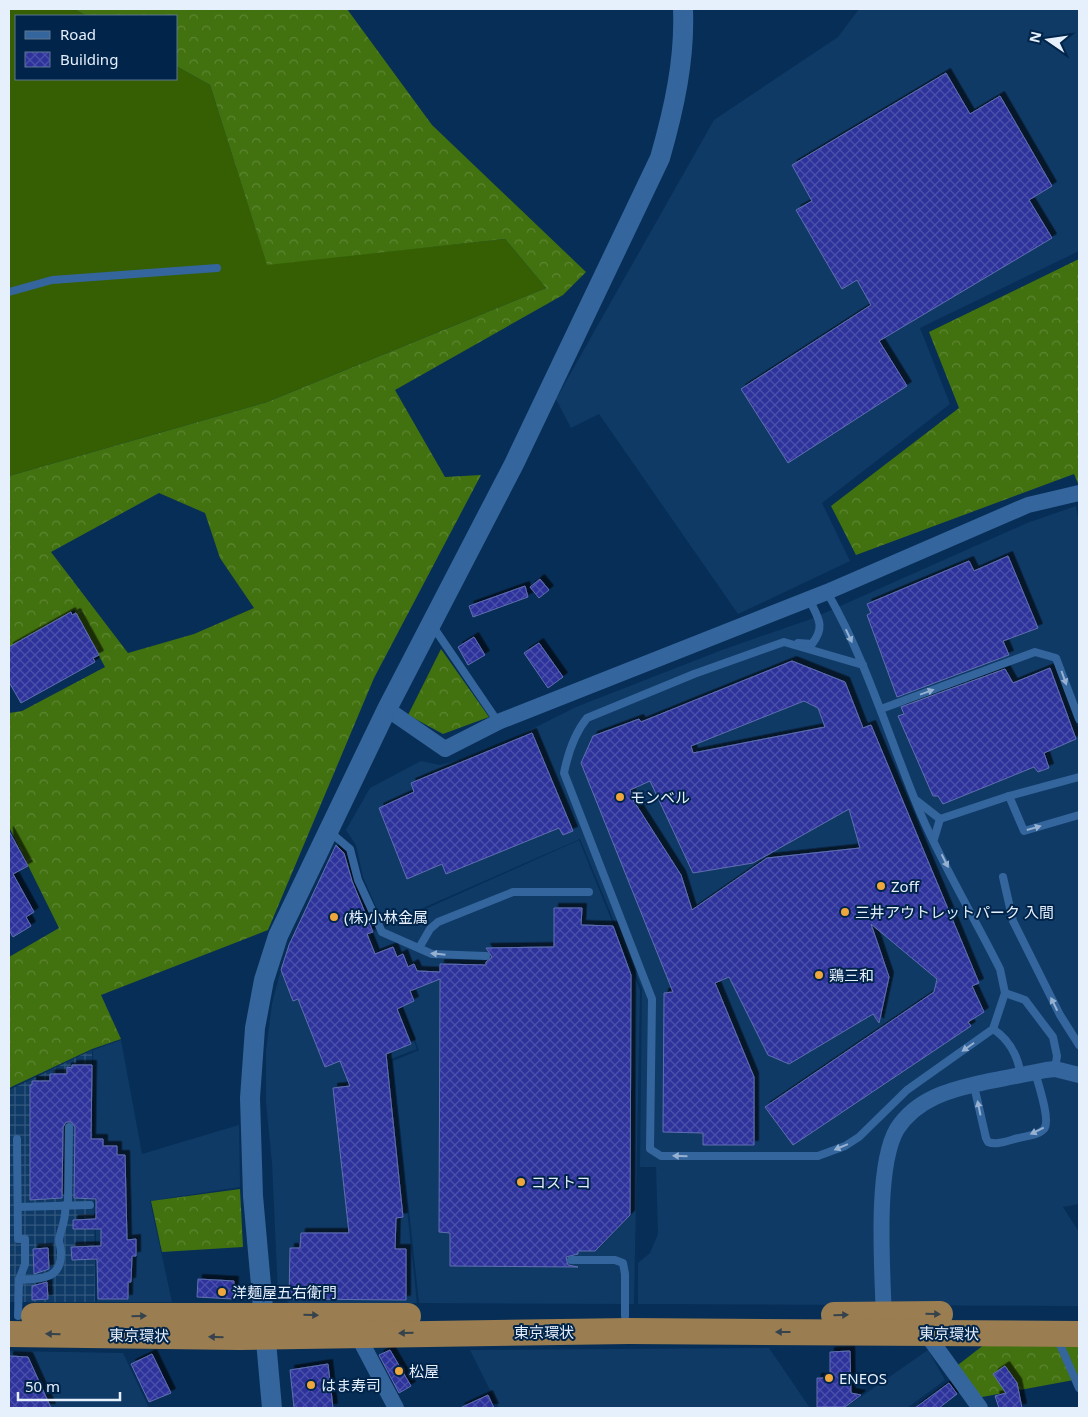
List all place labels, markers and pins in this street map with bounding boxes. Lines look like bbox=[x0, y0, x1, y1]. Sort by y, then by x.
place label: モンベル bbox=[630, 787, 690, 807]
marker: モンベル bbox=[614, 791, 626, 803]
place label: Zoff bbox=[891, 876, 920, 896]
marker: Zoff bbox=[875, 880, 887, 892]
place label: 三井アウトレットパーク 入間 bbox=[855, 902, 1054, 922]
marker: 三井アウトレットパーク 入間 bbox=[839, 906, 851, 918]
place label: (株)小林金属 bbox=[344, 907, 428, 927]
marker: (株)小林金属 bbox=[328, 911, 340, 923]
place label: 鶏三和 bbox=[829, 965, 874, 985]
marker: 鶏三和 bbox=[813, 969, 825, 981]
place label: コストコ bbox=[531, 1172, 591, 1192]
marker: コストコ bbox=[515, 1176, 527, 1188]
place label: 洋麺屋五右衛門 bbox=[232, 1282, 337, 1302]
marker: 洋麺屋五右衛門 bbox=[216, 1286, 228, 1298]
place label: 松屋 bbox=[409, 1361, 439, 1381]
marker: 松屋 bbox=[393, 1365, 405, 1377]
place label: ENEOS bbox=[839, 1368, 887, 1388]
marker: ENEOS bbox=[823, 1372, 835, 1384]
place label: はま寿司 bbox=[321, 1375, 381, 1395]
marker: はま寿司 bbox=[305, 1379, 317, 1391]

